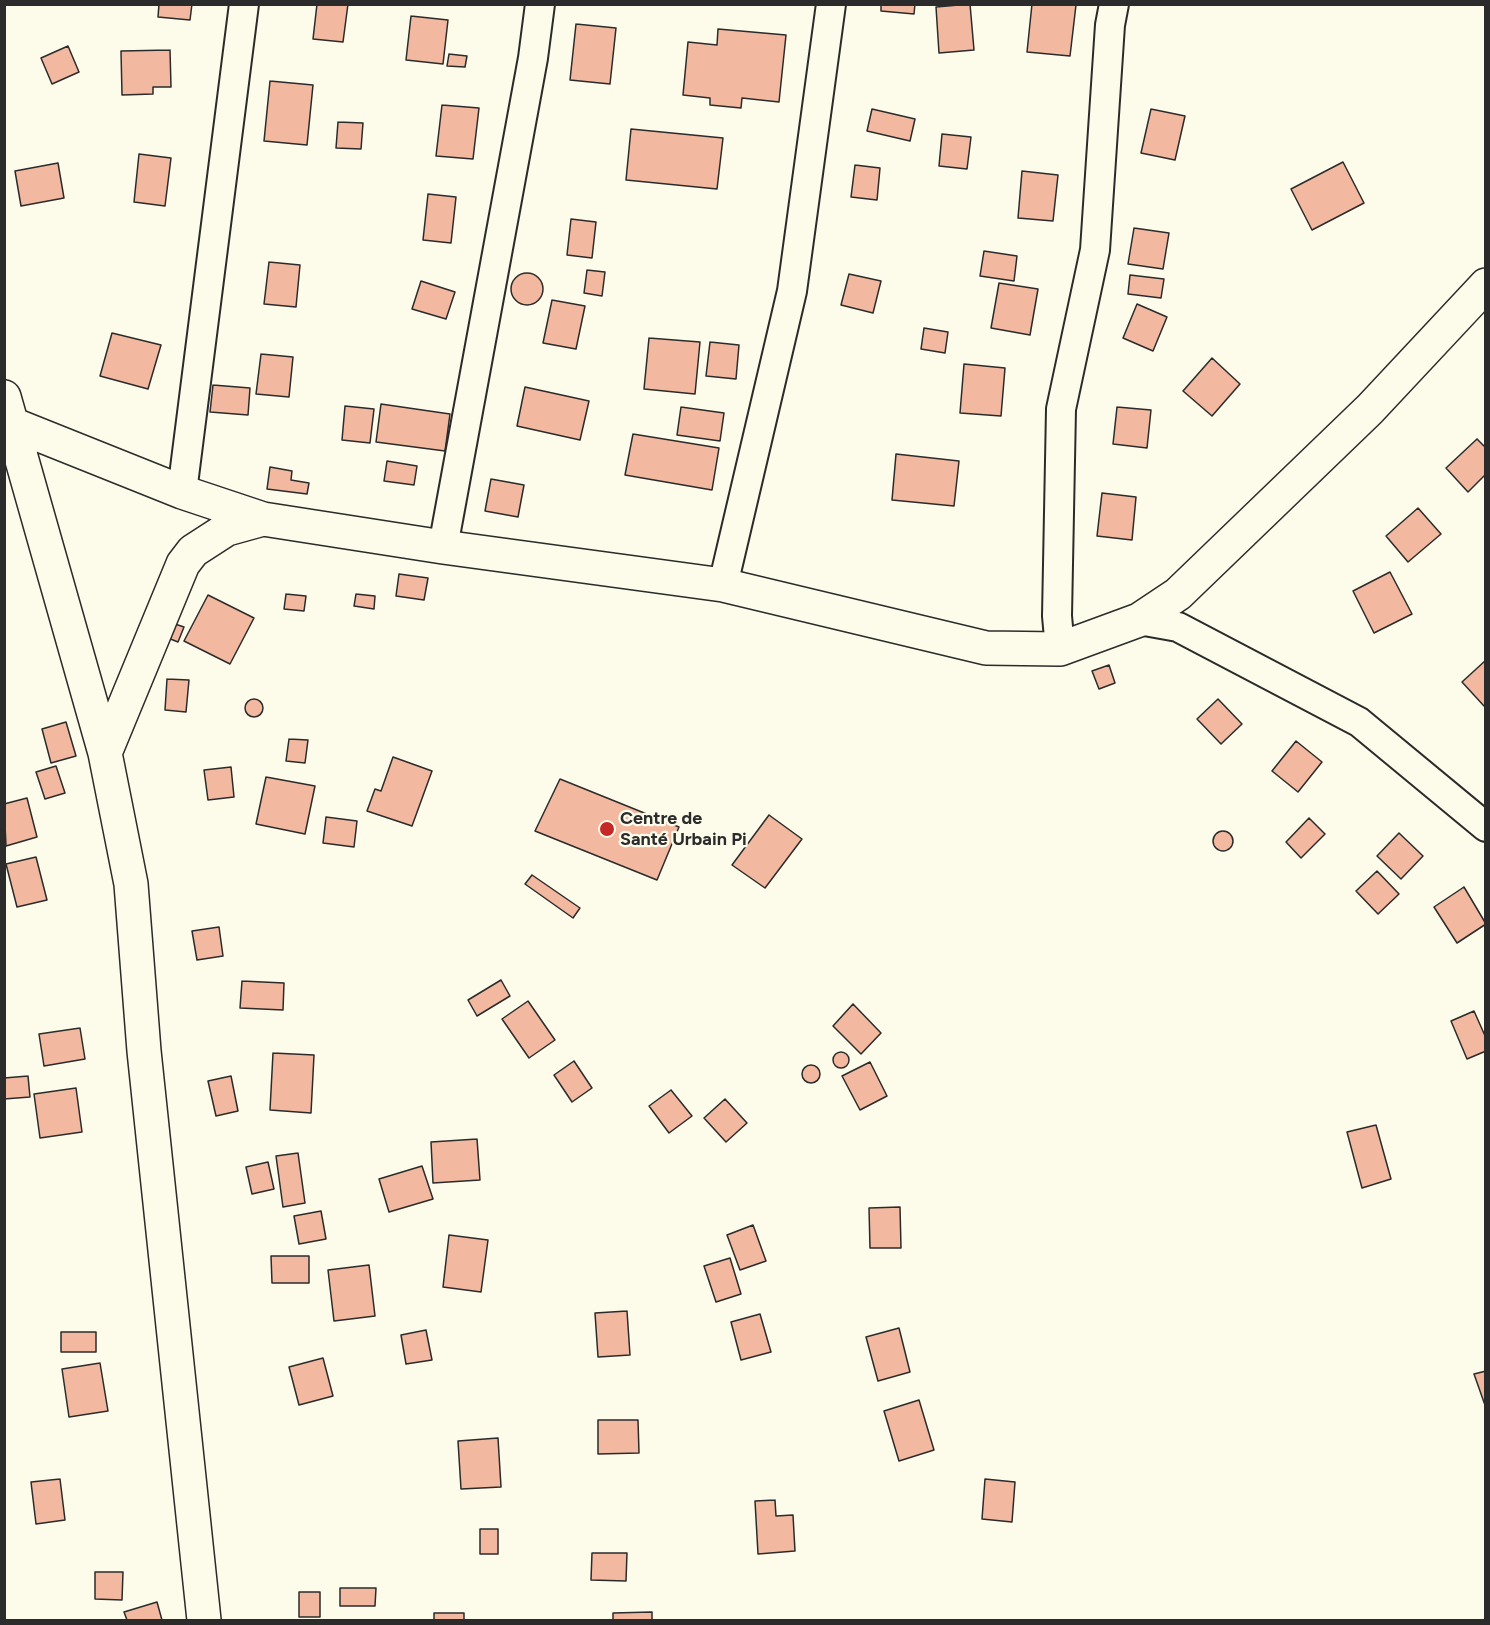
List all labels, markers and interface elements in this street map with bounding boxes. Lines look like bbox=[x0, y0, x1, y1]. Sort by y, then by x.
place label: Centre de Santé Urbain Pi bbox=[620, 808, 747, 850]
marker: Centre de Santé Urbain Pi bbox=[598, 820, 616, 838]

